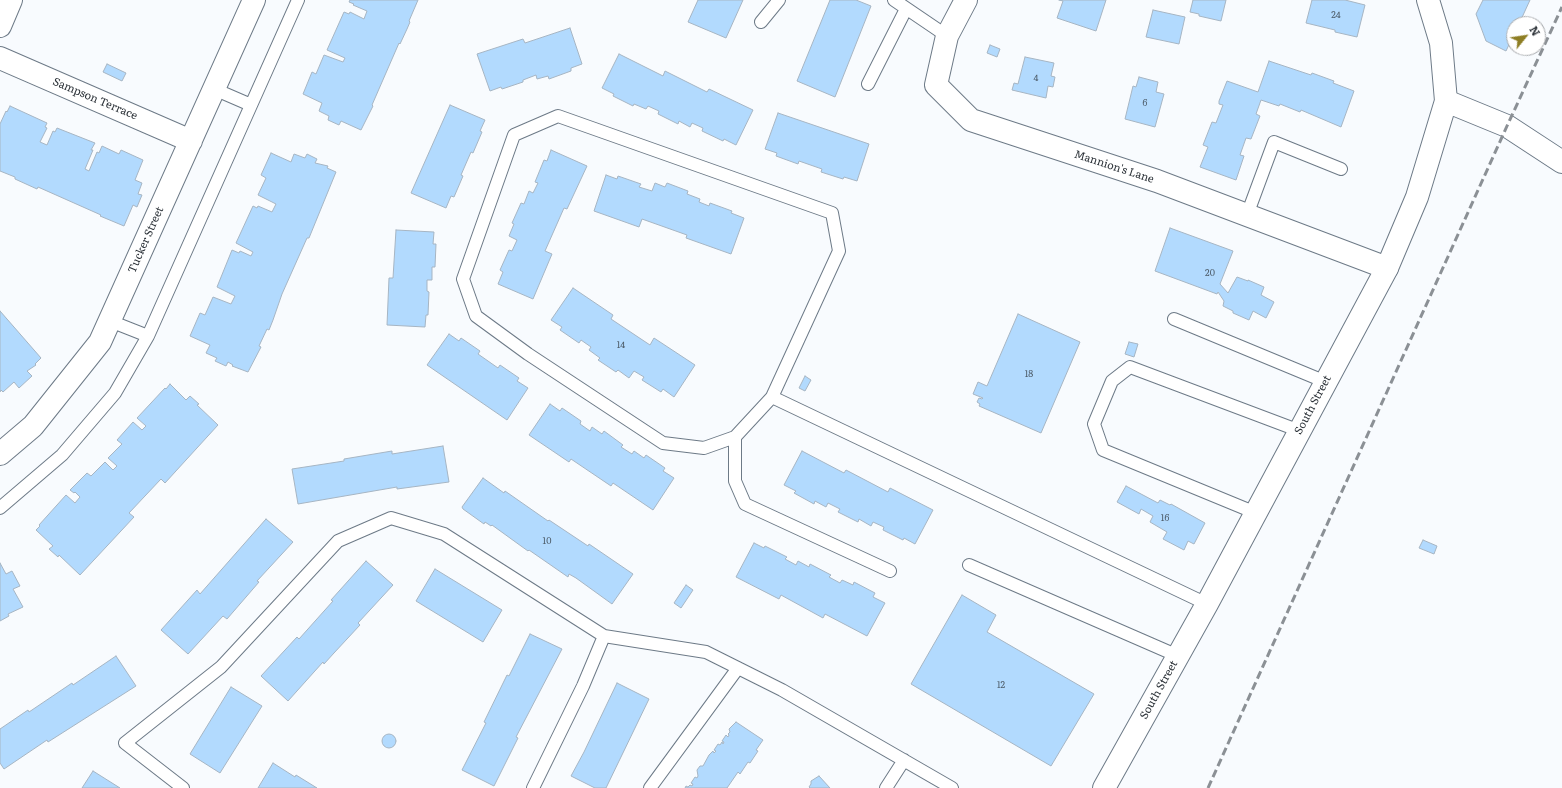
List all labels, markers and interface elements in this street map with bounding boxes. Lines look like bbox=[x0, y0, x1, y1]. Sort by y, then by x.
house number: 24 bbox=[1331, 10, 1341, 20]
north arrow bbox=[1506, 16, 1546, 56]
text: N bbox=[1526, 22, 1545, 38]
house number: 4 bbox=[1034, 73, 1038, 83]
street label: Sampson Terrace bbox=[51, 75, 139, 123]
house number: 6 bbox=[1143, 98, 1147, 108]
street label: Mannion's Lane bbox=[1072, 148, 1156, 186]
street label: Tucker Street bbox=[125, 205, 167, 275]
house number: 20 bbox=[1205, 268, 1215, 278]
house number: 14 bbox=[617, 340, 625, 350]
house number: 18 bbox=[1025, 369, 1033, 379]
street label: South Street bbox=[1292, 373, 1334, 437]
house number: 16 bbox=[1161, 513, 1169, 523]
house number: 10 bbox=[543, 536, 551, 546]
street label: South Street bbox=[1137, 658, 1181, 722]
house number: 12 bbox=[997, 680, 1005, 690]

